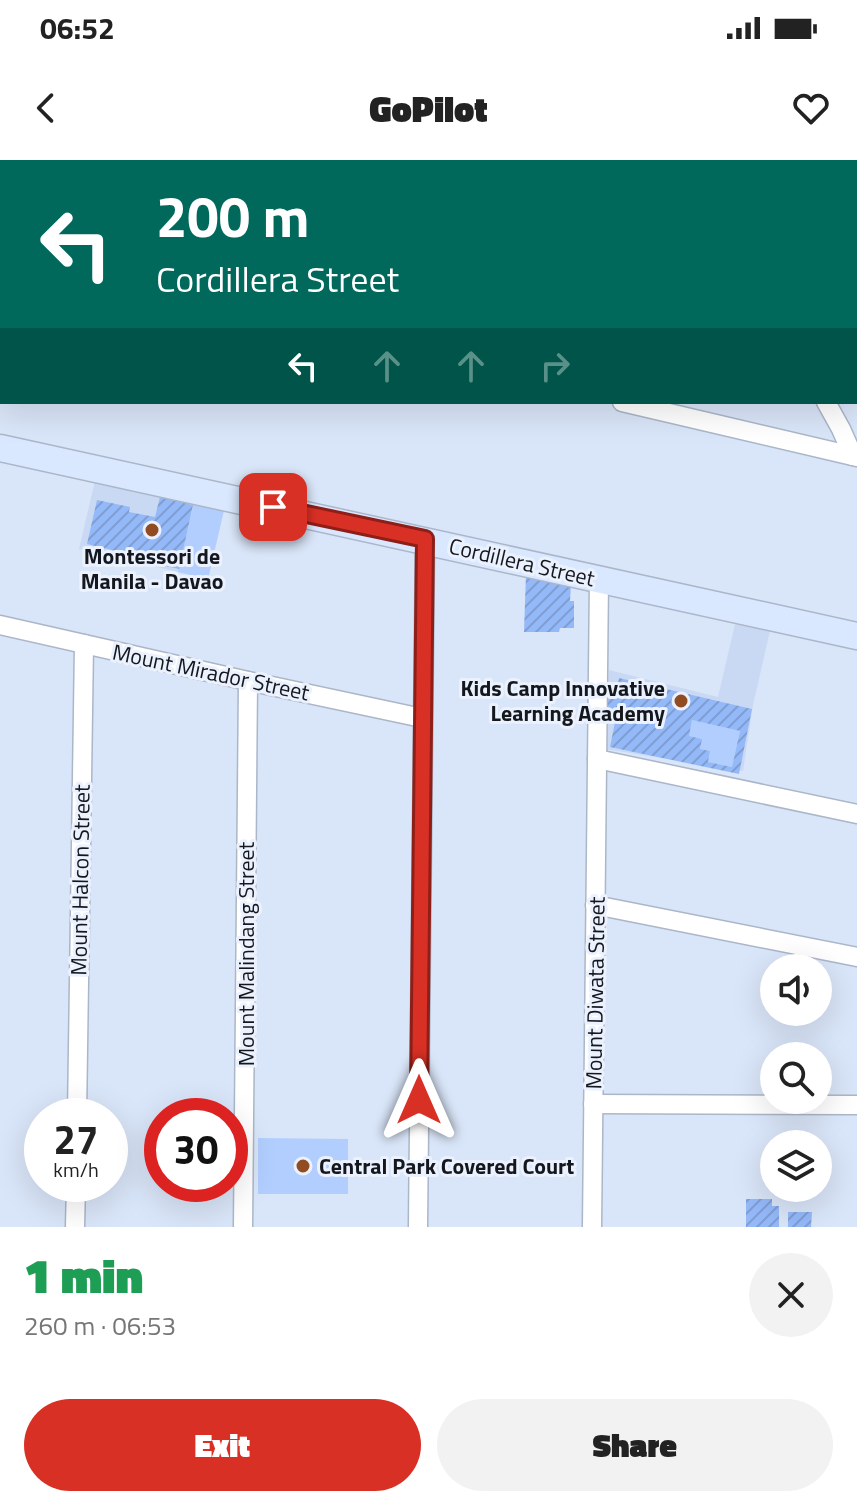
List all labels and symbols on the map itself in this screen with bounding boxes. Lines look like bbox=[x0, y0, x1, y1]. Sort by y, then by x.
pin bbox=[239, 473, 307, 541]
marker: Montessori de Manila - Davao bbox=[143, 521, 161, 539]
street label: Cordillera Street bbox=[446, 529, 598, 595]
place label: Montessori de Manila - Davao bbox=[81, 539, 223, 598]
street label: Mount Mirador Street bbox=[109, 635, 313, 710]
place label: Kids Camp Innovative Learning Academy bbox=[461, 671, 665, 730]
marker: Kids Camp Innovative Learning Academy bbox=[672, 692, 690, 710]
street label: Mount Halcon Street bbox=[61, 784, 99, 976]
street label: Mount Malindang Street bbox=[229, 841, 263, 1066]
street label: Mount Diwata Street bbox=[576, 896, 614, 1090]
position arrow bbox=[377, 1058, 461, 1142]
speed limit sign: 30 bbox=[144, 1098, 248, 1202]
place label: Central Park Covered Court bbox=[319, 1149, 574, 1183]
marker: Central Park Covered Court bbox=[294, 1157, 312, 1175]

